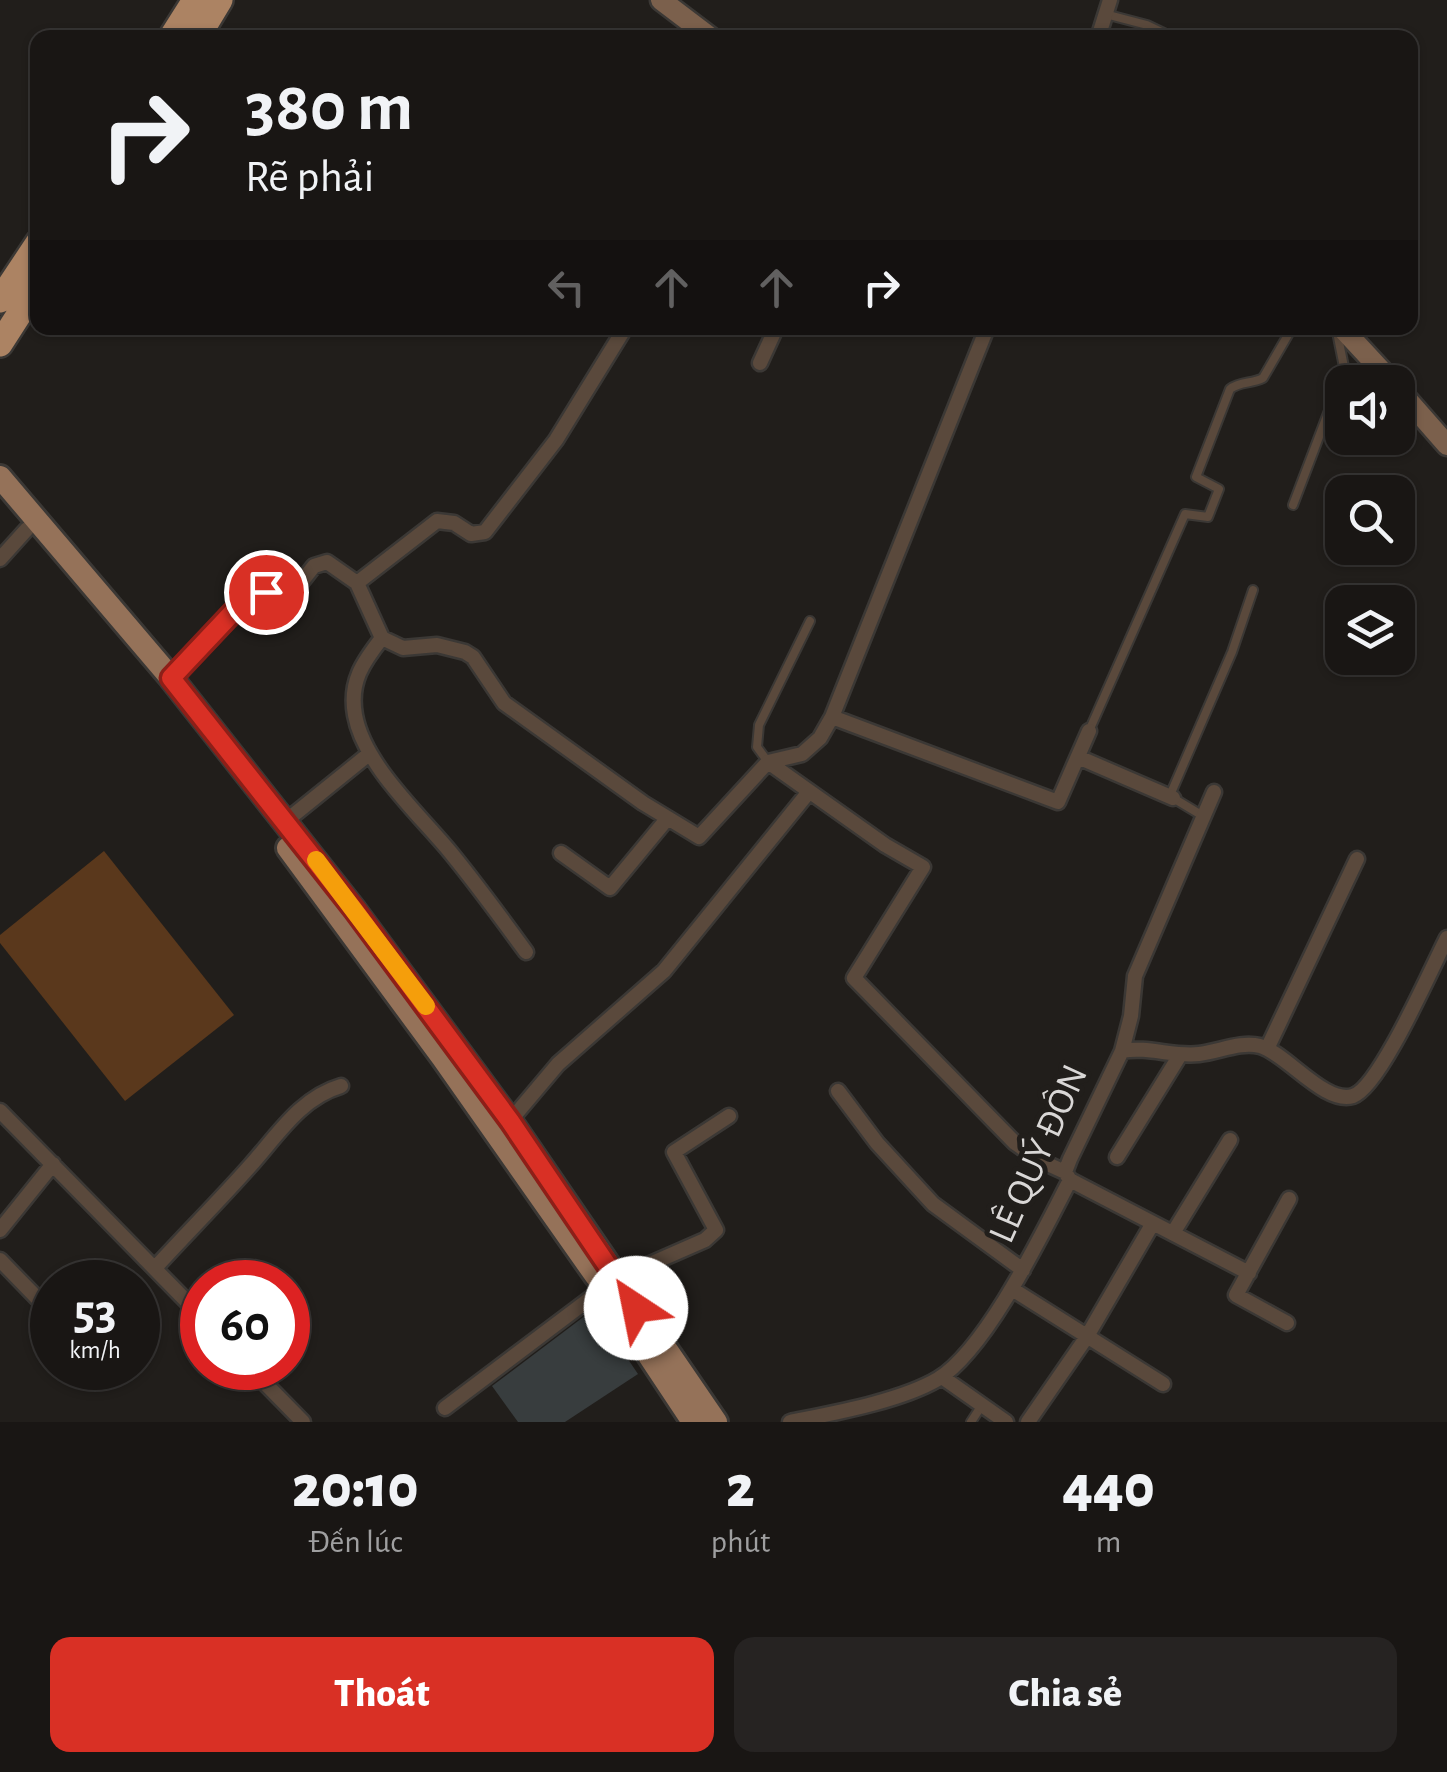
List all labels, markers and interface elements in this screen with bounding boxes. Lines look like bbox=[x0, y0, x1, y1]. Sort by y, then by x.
icon: right bbox=[80, 70, 210, 200]
text: 380 m bbox=[245, 73, 413, 143]
text: Rẽ phải bbox=[245, 155, 375, 200]
icon: left bbox=[539, 260, 594, 315]
icon: ahead bbox=[644, 260, 699, 315]
icon: ahead bbox=[749, 260, 804, 315]
icon: right bbox=[854, 260, 909, 315]
map controls bbox=[1325, 365, 1415, 675]
button: sound bbox=[1325, 365, 1415, 455]
button: search bbox=[1325, 475, 1415, 565]
pin bbox=[224, 550, 309, 635]
icon: arrive bbox=[239, 565, 294, 620]
button: layers bbox=[1325, 585, 1415, 675]
street label: LÊ QUÝ ĐÔN bbox=[979, 1058, 1095, 1249]
position arrow bbox=[584, 1256, 688, 1360]
speed limit sign: 60 bbox=[180, 1260, 310, 1390]
text: 53 bbox=[73, 1288, 117, 1338]
text: km/h bbox=[69, 1338, 121, 1363]
text: 20:10 bbox=[292, 1458, 419, 1518]
text: 2 bbox=[726, 1458, 755, 1518]
text: 440 bbox=[1062, 1458, 1155, 1518]
text: Đến lúc bbox=[308, 1526, 403, 1558]
text: phút bbox=[711, 1526, 770, 1558]
text: m bbox=[1096, 1526, 1121, 1558]
button: Thoát bbox=[50, 1637, 714, 1752]
button: Chia sẻ bbox=[734, 1637, 1397, 1752]

